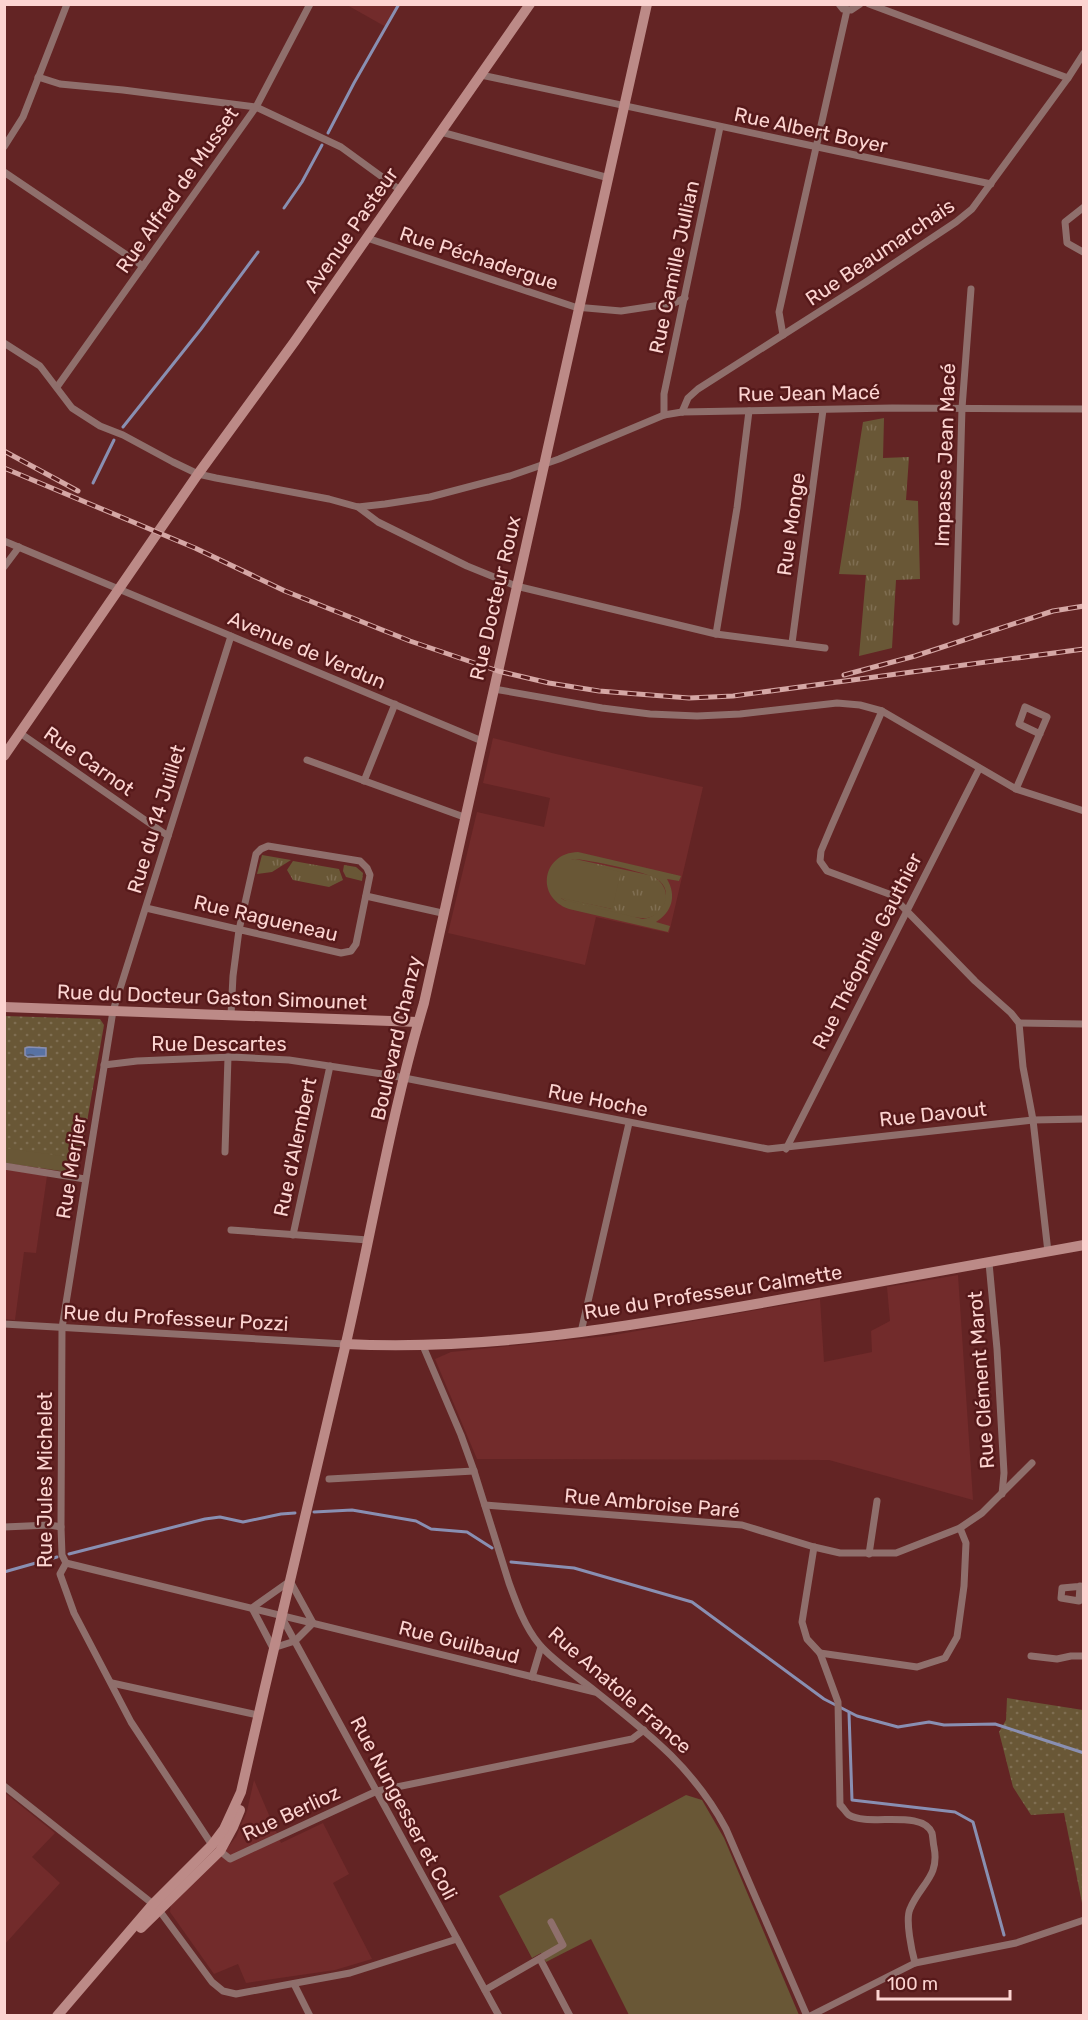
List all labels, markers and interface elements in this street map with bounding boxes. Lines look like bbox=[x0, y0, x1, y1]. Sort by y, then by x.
street label: Rue Alfred de Musset bbox=[111, 102, 244, 278]
street label: Rue Albert Boyer bbox=[732, 102, 890, 158]
street label: Avenue Pasteur bbox=[299, 162, 403, 297]
street label: Rue Camille Jullian bbox=[644, 178, 704, 356]
street label: Rue Beaumarchais bbox=[801, 193, 959, 311]
street label: Rue Péchadergue bbox=[397, 221, 561, 295]
street label: Impasse Jean Macé bbox=[930, 363, 960, 547]
street label: Rue Jean Macé bbox=[738, 380, 880, 406]
street label: Rue Monge bbox=[772, 471, 810, 577]
street label: Rue Docteur Roux bbox=[464, 513, 526, 683]
street label: Avenue de Verdun bbox=[224, 606, 390, 694]
street label: Rue Carnot bbox=[39, 721, 139, 801]
street label: Rue du 14 Juillet bbox=[122, 742, 190, 896]
street label: Rue Théophile Gauthier bbox=[807, 849, 927, 1053]
street label: Rue Ragueneau bbox=[192, 890, 340, 946]
street label: Boulevard Chanzy bbox=[365, 953, 427, 1123]
street label: Rue du Docteur Gaston Simounet bbox=[57, 980, 368, 1014]
street label: Rue Descartes bbox=[151, 1032, 287, 1056]
street label: Rue d'Alembert bbox=[269, 1075, 322, 1219]
street label: Rue Hoche bbox=[546, 1079, 650, 1121]
street label: Rue Davout bbox=[878, 1096, 988, 1132]
street label: Rue Merjier bbox=[51, 1113, 91, 1221]
street label: Rue du Professeur Calmette bbox=[582, 1260, 844, 1324]
street label: Rue Clément Marot bbox=[963, 1290, 999, 1470]
street label: Rue du Professeur Pozzi bbox=[63, 1300, 289, 1336]
street label: Rue Jules Michelet bbox=[33, 1392, 57, 1568]
street label: Rue Ambroise Paré bbox=[563, 1483, 741, 1523]
street label: Rue Guilbaud bbox=[396, 1615, 522, 1669]
street label: Rue Anatole France bbox=[544, 1621, 696, 1759]
street label: Rue Nungesser et Coli bbox=[345, 1712, 463, 1904]
street label: Rue Berlioz bbox=[239, 1780, 343, 1846]
scale bar bbox=[878, 1963, 1010, 2001]
text: 100 m bbox=[887, 1973, 938, 1995]

